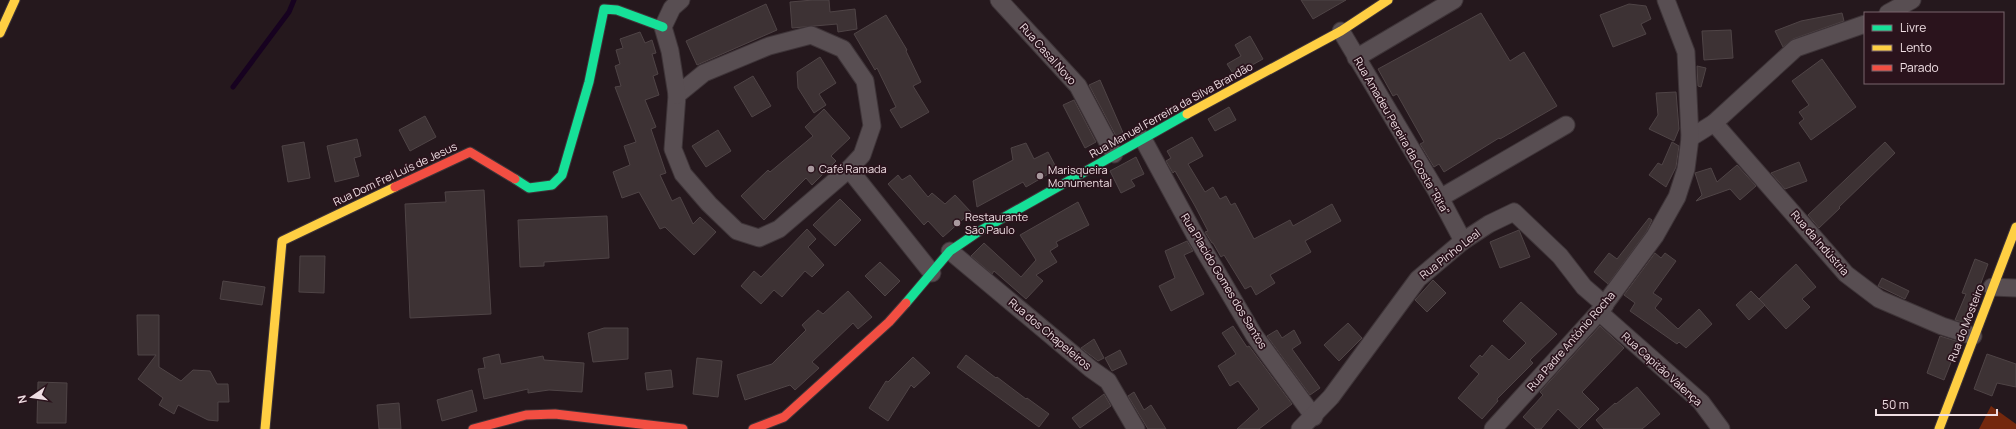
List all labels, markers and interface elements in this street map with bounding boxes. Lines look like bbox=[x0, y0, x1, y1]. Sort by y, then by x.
legend bbox=[1864, 12, 2004, 84]
text: Livre bbox=[1900, 19, 1926, 36]
street label: Rua Casal Novo bbox=[1017, 20, 1080, 88]
text: Lento bbox=[1900, 39, 1932, 56]
street label: Rua Amadeu Pereira da Costa "Rita" bbox=[1351, 54, 1454, 217]
street label: Rua Manuel Ferreira da Silva Brandão bbox=[1086, 58, 1256, 161]
text: Parado bbox=[1900, 59, 1939, 76]
street label: Rua Dom Frei Luís de Jesus bbox=[330, 138, 459, 209]
place label: Café Ramada bbox=[819, 161, 887, 176]
place label: Marisqueira Monumental bbox=[1048, 162, 1112, 190]
marker: Café Ramada bbox=[806, 164, 816, 174]
marker: Marisqueira Monumental bbox=[1035, 171, 1045, 181]
street label: Rua da Indústria bbox=[1788, 207, 1853, 278]
place label: Restaurante São Paulo bbox=[965, 209, 1029, 237]
street label: Rua Placido Gomes dos Santos bbox=[1178, 210, 1271, 351]
marker: Restaurante São Paulo bbox=[952, 218, 962, 228]
street label: Rua Pinho Leal bbox=[1416, 225, 1483, 282]
street label: Rua do Mosteiro bbox=[1944, 281, 1987, 364]
street label: Rua Padre António Rocha bbox=[1523, 288, 1618, 394]
street label: Rua dos Chapeleiros bbox=[1006, 294, 1095, 373]
street label: Rua Capitão Valença bbox=[1619, 328, 1706, 409]
north arrow bbox=[12, 377, 52, 417]
scale bar bbox=[1876, 391, 1997, 417]
text: N bbox=[14, 394, 30, 405]
text: 50 m bbox=[1882, 396, 1909, 413]

